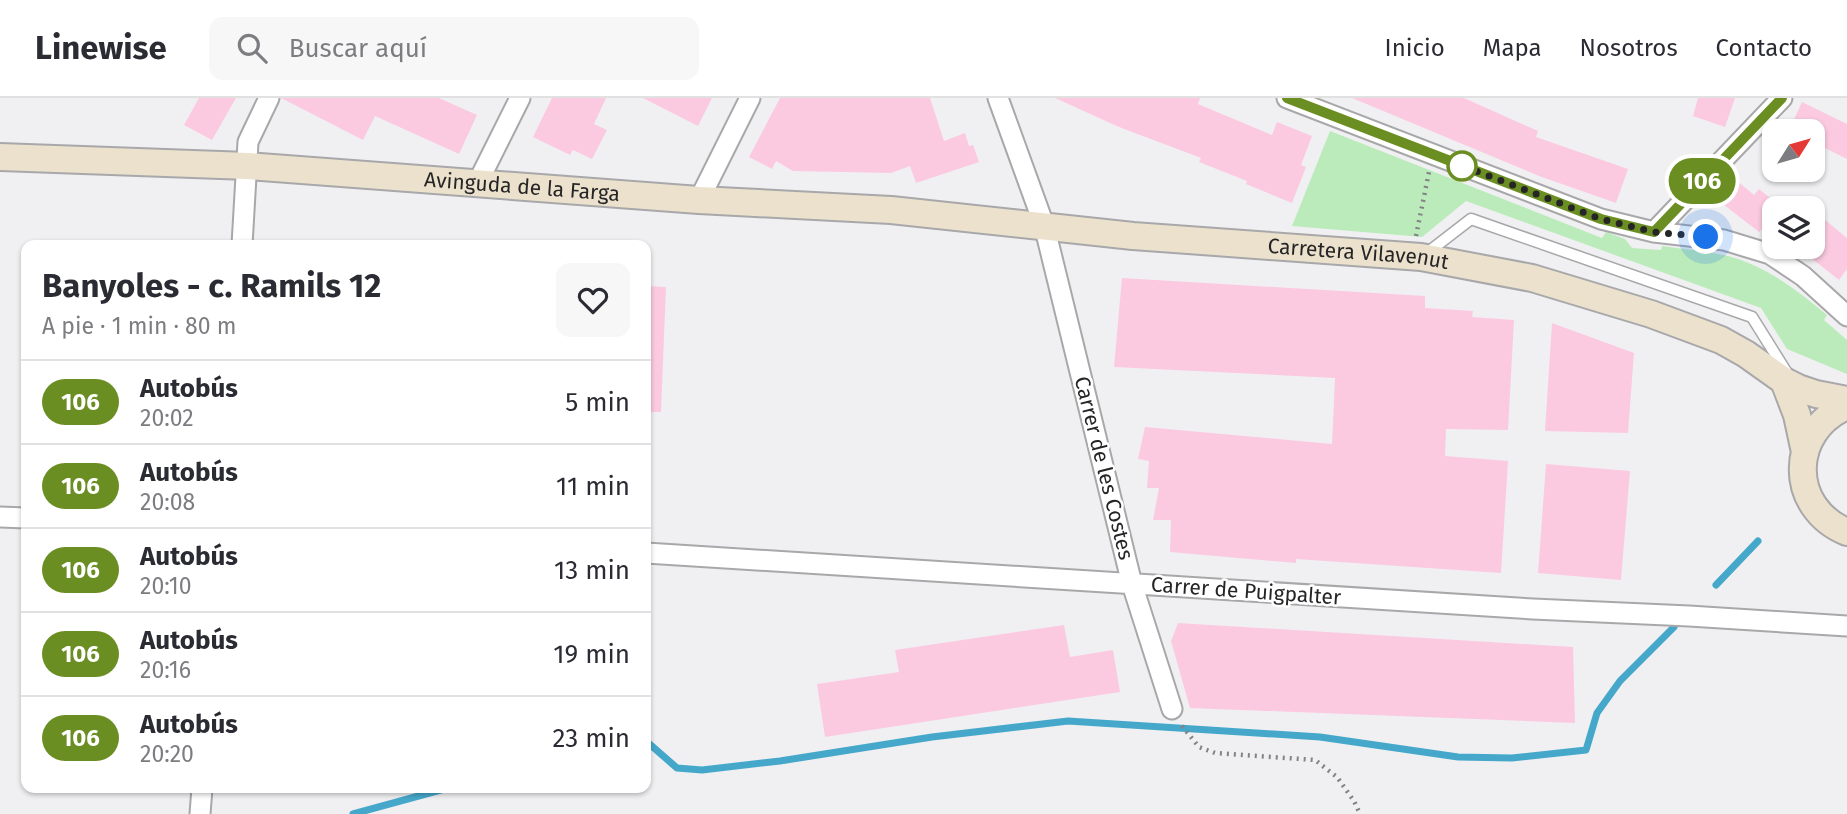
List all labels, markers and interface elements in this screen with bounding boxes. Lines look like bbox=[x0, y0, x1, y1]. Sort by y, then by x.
search box bbox=[209, 17, 699, 80]
text: Linewise bbox=[35, 28, 167, 68]
icon: search bbox=[233, 29, 271, 67]
text: Buscar aquí bbox=[289, 33, 427, 64]
text: Inicio bbox=[1385, 34, 1445, 62]
text: Mapa bbox=[1483, 34, 1542, 62]
text: Nosotros bbox=[1580, 34, 1678, 62]
text: Contacto bbox=[1716, 34, 1812, 62]
north arrow bbox=[1762, 119, 1825, 182]
map controls bbox=[1762, 119, 1825, 259]
unlabelled marker bbox=[1447, 151, 1477, 181]
line badge: 106 bbox=[1662, 158, 1742, 204]
street label: Avinguda de la Farga bbox=[423, 166, 621, 207]
text: 106 bbox=[1683, 167, 1721, 195]
button: layers bbox=[1762, 196, 1825, 259]
your location bbox=[1688, 219, 1723, 254]
street label: Carretera Vilavenut bbox=[1267, 233, 1451, 275]
button: heart bbox=[556, 263, 630, 337]
text: Banyoles - c. Ramils 12 bbox=[42, 266, 381, 306]
text: A pie · 1 min · 80 m bbox=[42, 312, 236, 340]
text: Autobús bbox=[140, 373, 238, 404]
street label: Carrer de les Costes bbox=[1069, 374, 1139, 563]
text: 5 min bbox=[565, 387, 630, 418]
text: 106 bbox=[61, 388, 100, 416]
text: 20:02 bbox=[140, 404, 194, 432]
text: Autobús bbox=[140, 457, 238, 488]
text: 11 min bbox=[556, 471, 630, 502]
text: 106 bbox=[61, 472, 100, 500]
text: 20:08 bbox=[140, 488, 195, 516]
text: Autobús bbox=[140, 541, 238, 572]
text: 13 min bbox=[554, 555, 630, 586]
text: 106 bbox=[61, 556, 100, 584]
street label: Carrer de Puigpalter bbox=[1150, 571, 1342, 611]
text: 20:10 bbox=[140, 572, 192, 600]
text: Autobús bbox=[140, 625, 238, 656]
text: 19 min bbox=[553, 639, 630, 670]
text: 106 bbox=[61, 640, 100, 668]
text: 20:16 bbox=[140, 656, 191, 684]
text: Autobús bbox=[140, 709, 238, 740]
text: 23 min bbox=[553, 723, 630, 754]
text: 106 bbox=[61, 724, 100, 752]
text: 20:20 bbox=[140, 740, 194, 768]

